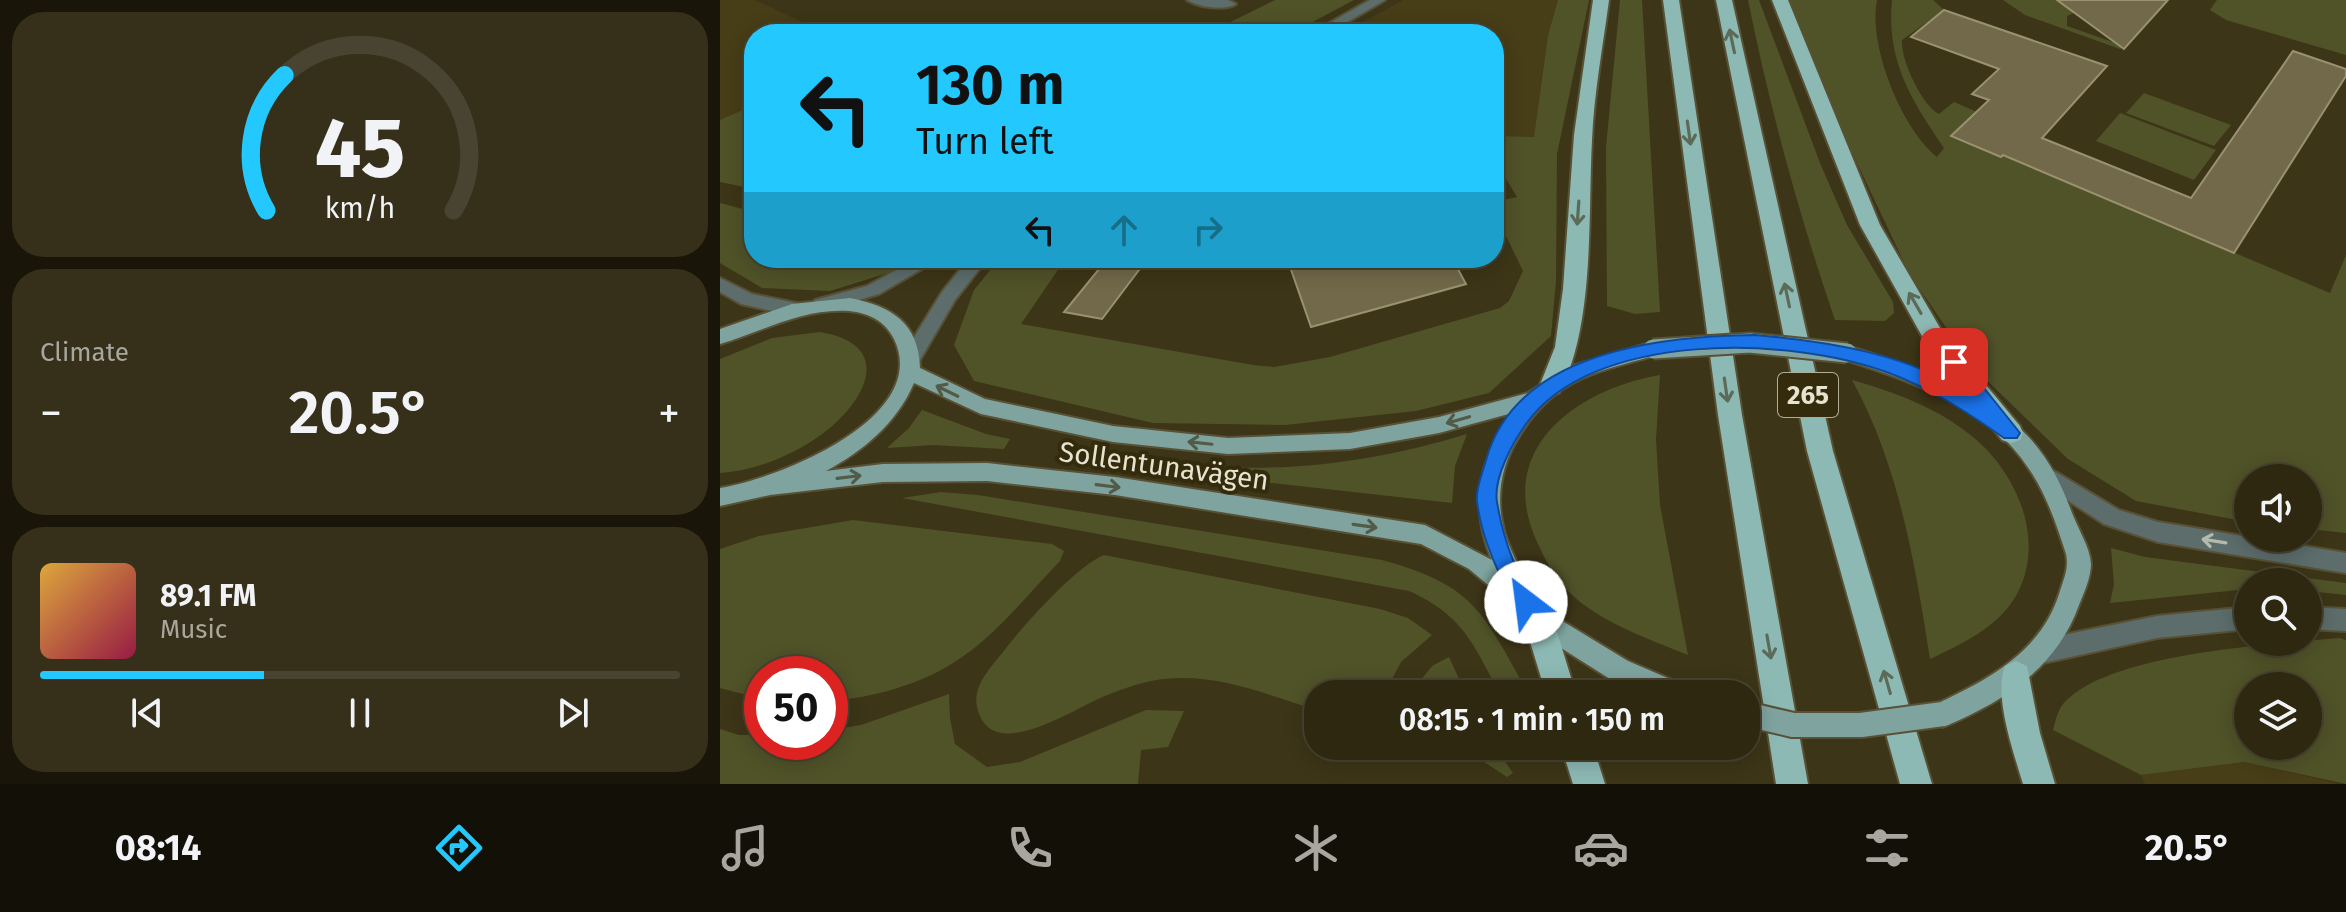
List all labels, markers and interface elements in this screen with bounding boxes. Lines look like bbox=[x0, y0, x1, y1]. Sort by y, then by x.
one-way arrow bbox=[1724, 29, 1739, 54]
text: 130 m bbox=[916, 52, 1064, 119]
icon: left bbox=[784, 56, 888, 160]
text: 45 bbox=[315, 98, 405, 198]
text: Turn left bbox=[916, 120, 1054, 164]
one-way arrow bbox=[1682, 120, 1697, 145]
text: km/h bbox=[325, 191, 395, 226]
one-way arrow bbox=[1571, 199, 1586, 226]
icon: left bbox=[1018, 208, 1062, 252]
icon: ahead bbox=[1102, 208, 1146, 252]
icon: right bbox=[1186, 208, 1230, 252]
one-way arrow bbox=[1779, 283, 1794, 308]
one-way arrow bbox=[1907, 292, 1923, 315]
pin bbox=[1920, 328, 1988, 396]
text: Climate bbox=[40, 337, 129, 368]
icon: arrive bbox=[1932, 340, 1976, 384]
road number: 265 bbox=[1778, 373, 1838, 417]
text: 20.5° bbox=[289, 377, 431, 449]
one-way arrow bbox=[1719, 377, 1734, 402]
one-way arrow bbox=[935, 383, 959, 398]
text: − bbox=[40, 387, 62, 440]
text: + bbox=[658, 387, 680, 440]
one-way arrow bbox=[1446, 413, 1472, 428]
street label: Sollentunavägen bbox=[1057, 435, 1271, 497]
one-way arrow bbox=[1187, 435, 1214, 450]
map controls bbox=[2234, 464, 2322, 760]
button: sound bbox=[2234, 464, 2322, 552]
one-way arrow bbox=[835, 470, 862, 485]
one-way arrow bbox=[1094, 478, 1121, 493]
one-way arrow bbox=[1352, 519, 1377, 534]
one-way arrow bbox=[2202, 533, 2227, 548]
position arrow bbox=[1484, 560, 1568, 644]
button: search bbox=[2234, 568, 2322, 656]
text: 89.1 FM bbox=[160, 578, 256, 614]
text: Music bbox=[160, 614, 227, 645]
one-way arrow bbox=[1762, 633, 1777, 659]
speed limit sign: 50 bbox=[744, 656, 848, 760]
one-way arrow bbox=[1879, 670, 1894, 696]
button: layers bbox=[2234, 672, 2322, 760]
icon: previous bbox=[125, 691, 169, 735]
icon: pause bbox=[338, 691, 382, 735]
icon: next bbox=[551, 691, 595, 735]
text: 08:15 · 1 min · 150 m bbox=[1399, 702, 1665, 738]
icon: directions bbox=[431, 820, 487, 876]
icon: music bbox=[717, 820, 773, 876]
icon: phone bbox=[1002, 820, 1058, 876]
icon: climate bbox=[1288, 820, 1344, 876]
icon: car bbox=[1573, 820, 1629, 876]
icon: filters bbox=[1859, 820, 1915, 876]
text: 08:14 bbox=[115, 826, 201, 870]
text: 20.5° bbox=[2145, 826, 2231, 870]

